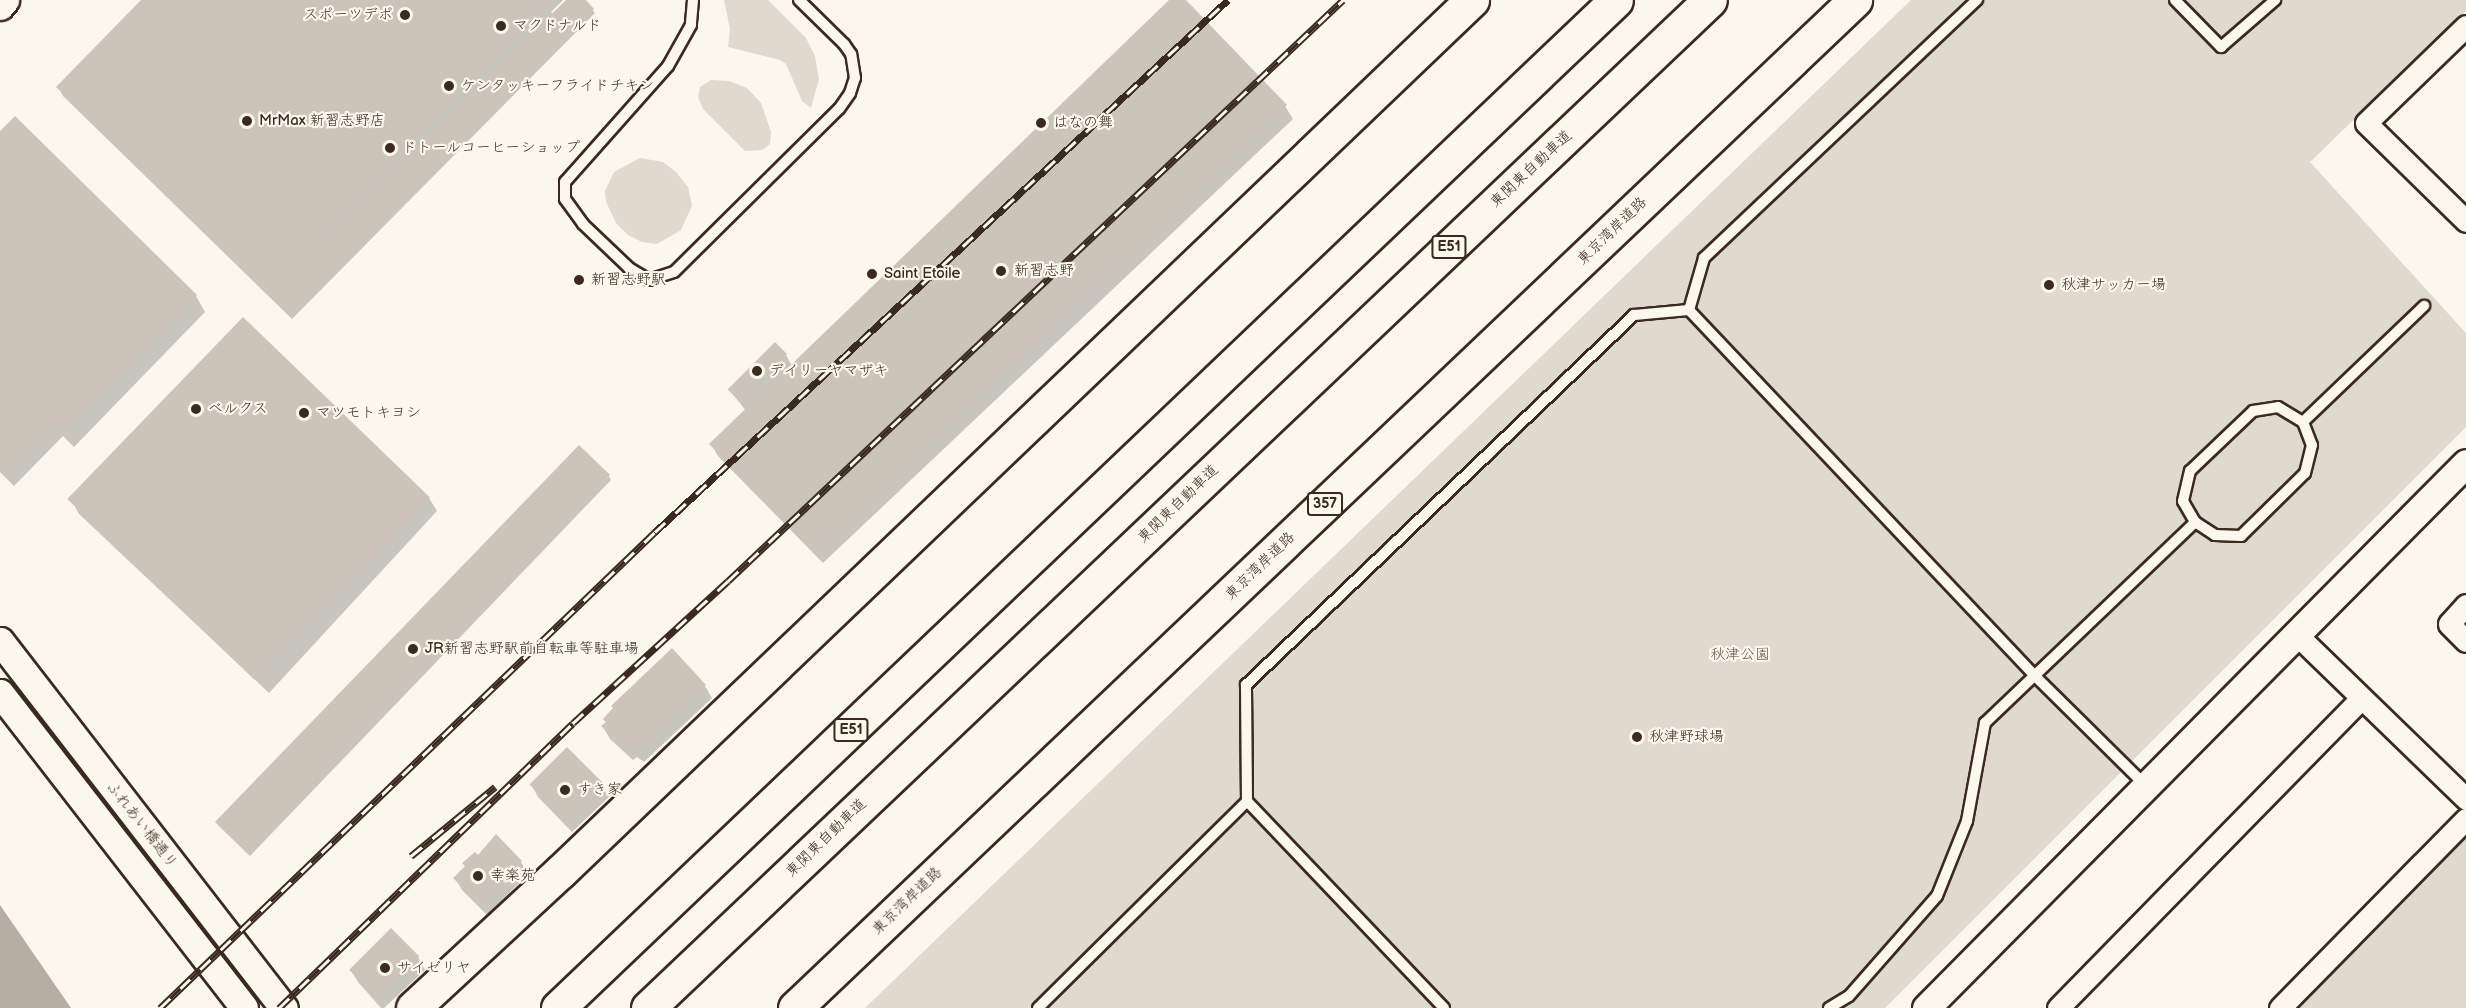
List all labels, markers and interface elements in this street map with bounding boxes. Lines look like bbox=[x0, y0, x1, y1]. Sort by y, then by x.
place label: スポーツデポ bbox=[303, 6, 393, 24]
marker: スポーツデポ bbox=[398, 8, 412, 22]
place label: マクドナルド bbox=[513, 17, 603, 35]
marker: マクドナルド bbox=[494, 19, 508, 33]
place label: ケンタッキーフライドチキン bbox=[461, 77, 656, 95]
marker: ケンタッキーフライドチキン bbox=[442, 79, 456, 93]
place label: MrMax 新習志野店 bbox=[259, 112, 385, 130]
marker: MrMax 新習志野店 bbox=[240, 114, 254, 128]
place label: はなの舞 bbox=[1053, 114, 1113, 132]
marker: はなの舞 bbox=[1034, 116, 1048, 130]
street label: 東関東自動車道 bbox=[1486, 127, 1576, 211]
place label: ドトールコーヒーショップ bbox=[402, 139, 581, 157]
marker: ドトールコーヒーショップ bbox=[383, 141, 397, 155]
street label: 東京湾岸道路 bbox=[1573, 193, 1651, 269]
road number: E51 bbox=[1431, 236, 1467, 258]
marker: 新習志野 bbox=[992, 262, 1010, 280]
place label: 新習志野 bbox=[1014, 262, 1074, 280]
place label: Saint Etoile bbox=[884, 265, 960, 283]
marker: Saint Etoile bbox=[865, 267, 879, 281]
place label: 新習志野駅 bbox=[591, 271, 666, 289]
marker: 新習志野駅 bbox=[572, 273, 586, 287]
place label: 秋津サッカー場 bbox=[2061, 276, 2166, 294]
marker: 秋津サッカー場 bbox=[2042, 278, 2056, 292]
place label: デイリーヤマザキ bbox=[769, 362, 889, 380]
marker: デイリーヤマザキ bbox=[750, 364, 764, 378]
place label: ベルクス bbox=[208, 400, 268, 418]
marker: ベルクス bbox=[189, 402, 203, 416]
place label: マツモトキヨシ bbox=[316, 404, 421, 422]
marker: マツモトキヨシ bbox=[297, 406, 311, 420]
street label: 東関東自動車道 bbox=[1134, 461, 1222, 547]
road number: 357 bbox=[1307, 493, 1343, 515]
street label: 東京湾岸道路 bbox=[1221, 528, 1299, 604]
place label: JR新習志野駅前自転車等駐車場 bbox=[425, 640, 639, 658]
marker: JR新習志野駅前自転車等駐車場 bbox=[406, 642, 420, 656]
park label: 秋津公園 bbox=[1710, 646, 1770, 664]
road number: E51 bbox=[833, 719, 869, 741]
place label: 秋津野球場 bbox=[1649, 728, 1724, 746]
marker: 秋津野球場 bbox=[1630, 730, 1644, 744]
street label: ふれあい橋通り bbox=[103, 778, 181, 872]
place label: すき家 bbox=[577, 781, 622, 799]
marker: すき家 bbox=[558, 783, 572, 797]
street label: 東関東自動車道 bbox=[782, 795, 870, 881]
street label: 東京湾岸道路 bbox=[868, 863, 946, 939]
place label: 幸楽苑 bbox=[490, 867, 535, 885]
marker: 幸楽苑 bbox=[471, 869, 485, 883]
place label: サイゼリヤ bbox=[397, 959, 472, 977]
marker: サイゼリヤ bbox=[378, 961, 392, 975]

